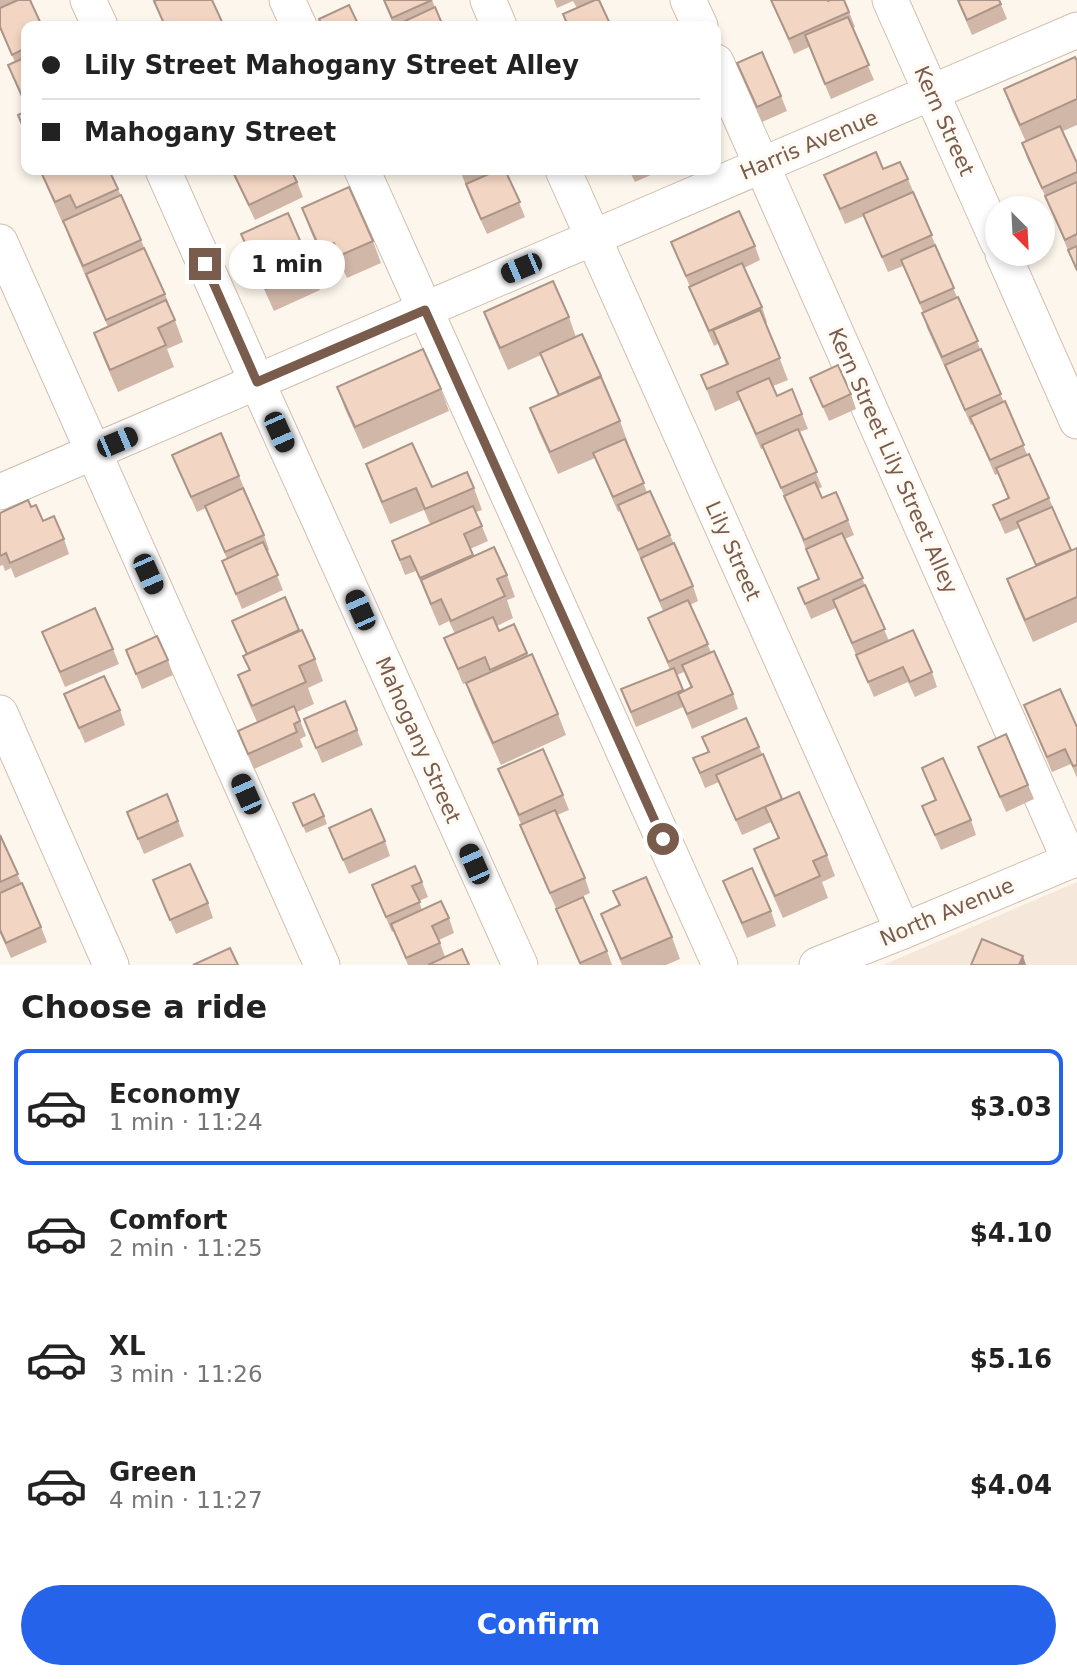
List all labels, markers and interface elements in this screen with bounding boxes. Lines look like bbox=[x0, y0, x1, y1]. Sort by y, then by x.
text: Lily Street Mahogany Street Alley bbox=[84, 50, 579, 80]
street label: Kern Street bbox=[909, 62, 979, 180]
street label: Harris Avenue bbox=[737, 105, 881, 185]
text: Mahogany Street bbox=[84, 117, 336, 147]
north arrow bbox=[985, 196, 1055, 266]
map controls bbox=[985, 196, 1055, 266]
callout: 1 min bbox=[230, 240, 345, 288]
route end bbox=[189, 248, 221, 280]
car bbox=[498, 250, 545, 286]
text: 1 min bbox=[251, 251, 323, 277]
street label: Kern Street Lily Street Alley bbox=[823, 324, 963, 598]
car bbox=[261, 409, 298, 455]
car bbox=[94, 424, 141, 460]
street label: Lily Street bbox=[700, 498, 766, 604]
car bbox=[130, 551, 167, 597]
car bbox=[342, 587, 379, 633]
street label: Mahogany Street bbox=[371, 653, 465, 827]
car bbox=[228, 771, 265, 817]
route start bbox=[647, 823, 679, 855]
car bbox=[456, 841, 493, 887]
street label: North Avenue bbox=[876, 873, 1018, 951]
text: Choose a ride bbox=[21, 988, 267, 1026]
icon: car bbox=[25, 1076, 88, 1139]
text: Economy bbox=[109, 1079, 240, 1109]
text: $3.03 bbox=[970, 1092, 1052, 1122]
text: 1 min · 11:24 bbox=[109, 1109, 263, 1135]
icon: car bbox=[25, 1202, 88, 1265]
text: Comfort bbox=[109, 1205, 227, 1235]
text: $4.10 bbox=[970, 1218, 1052, 1248]
text: 2 min · 11:25 bbox=[109, 1235, 263, 1261]
icon: car bbox=[25, 1328, 88, 1391]
text: XL bbox=[109, 1331, 146, 1361]
text: $5.16 bbox=[970, 1344, 1052, 1374]
text: 3 min · 11:26 bbox=[109, 1361, 263, 1387]
icon: car bbox=[25, 1454, 88, 1517]
text: Green bbox=[109, 1457, 197, 1487]
text: $4.04 bbox=[970, 1470, 1052, 1500]
text: 4 min · 11:27 bbox=[109, 1487, 263, 1513]
button: Confirm bbox=[21, 1585, 1056, 1665]

